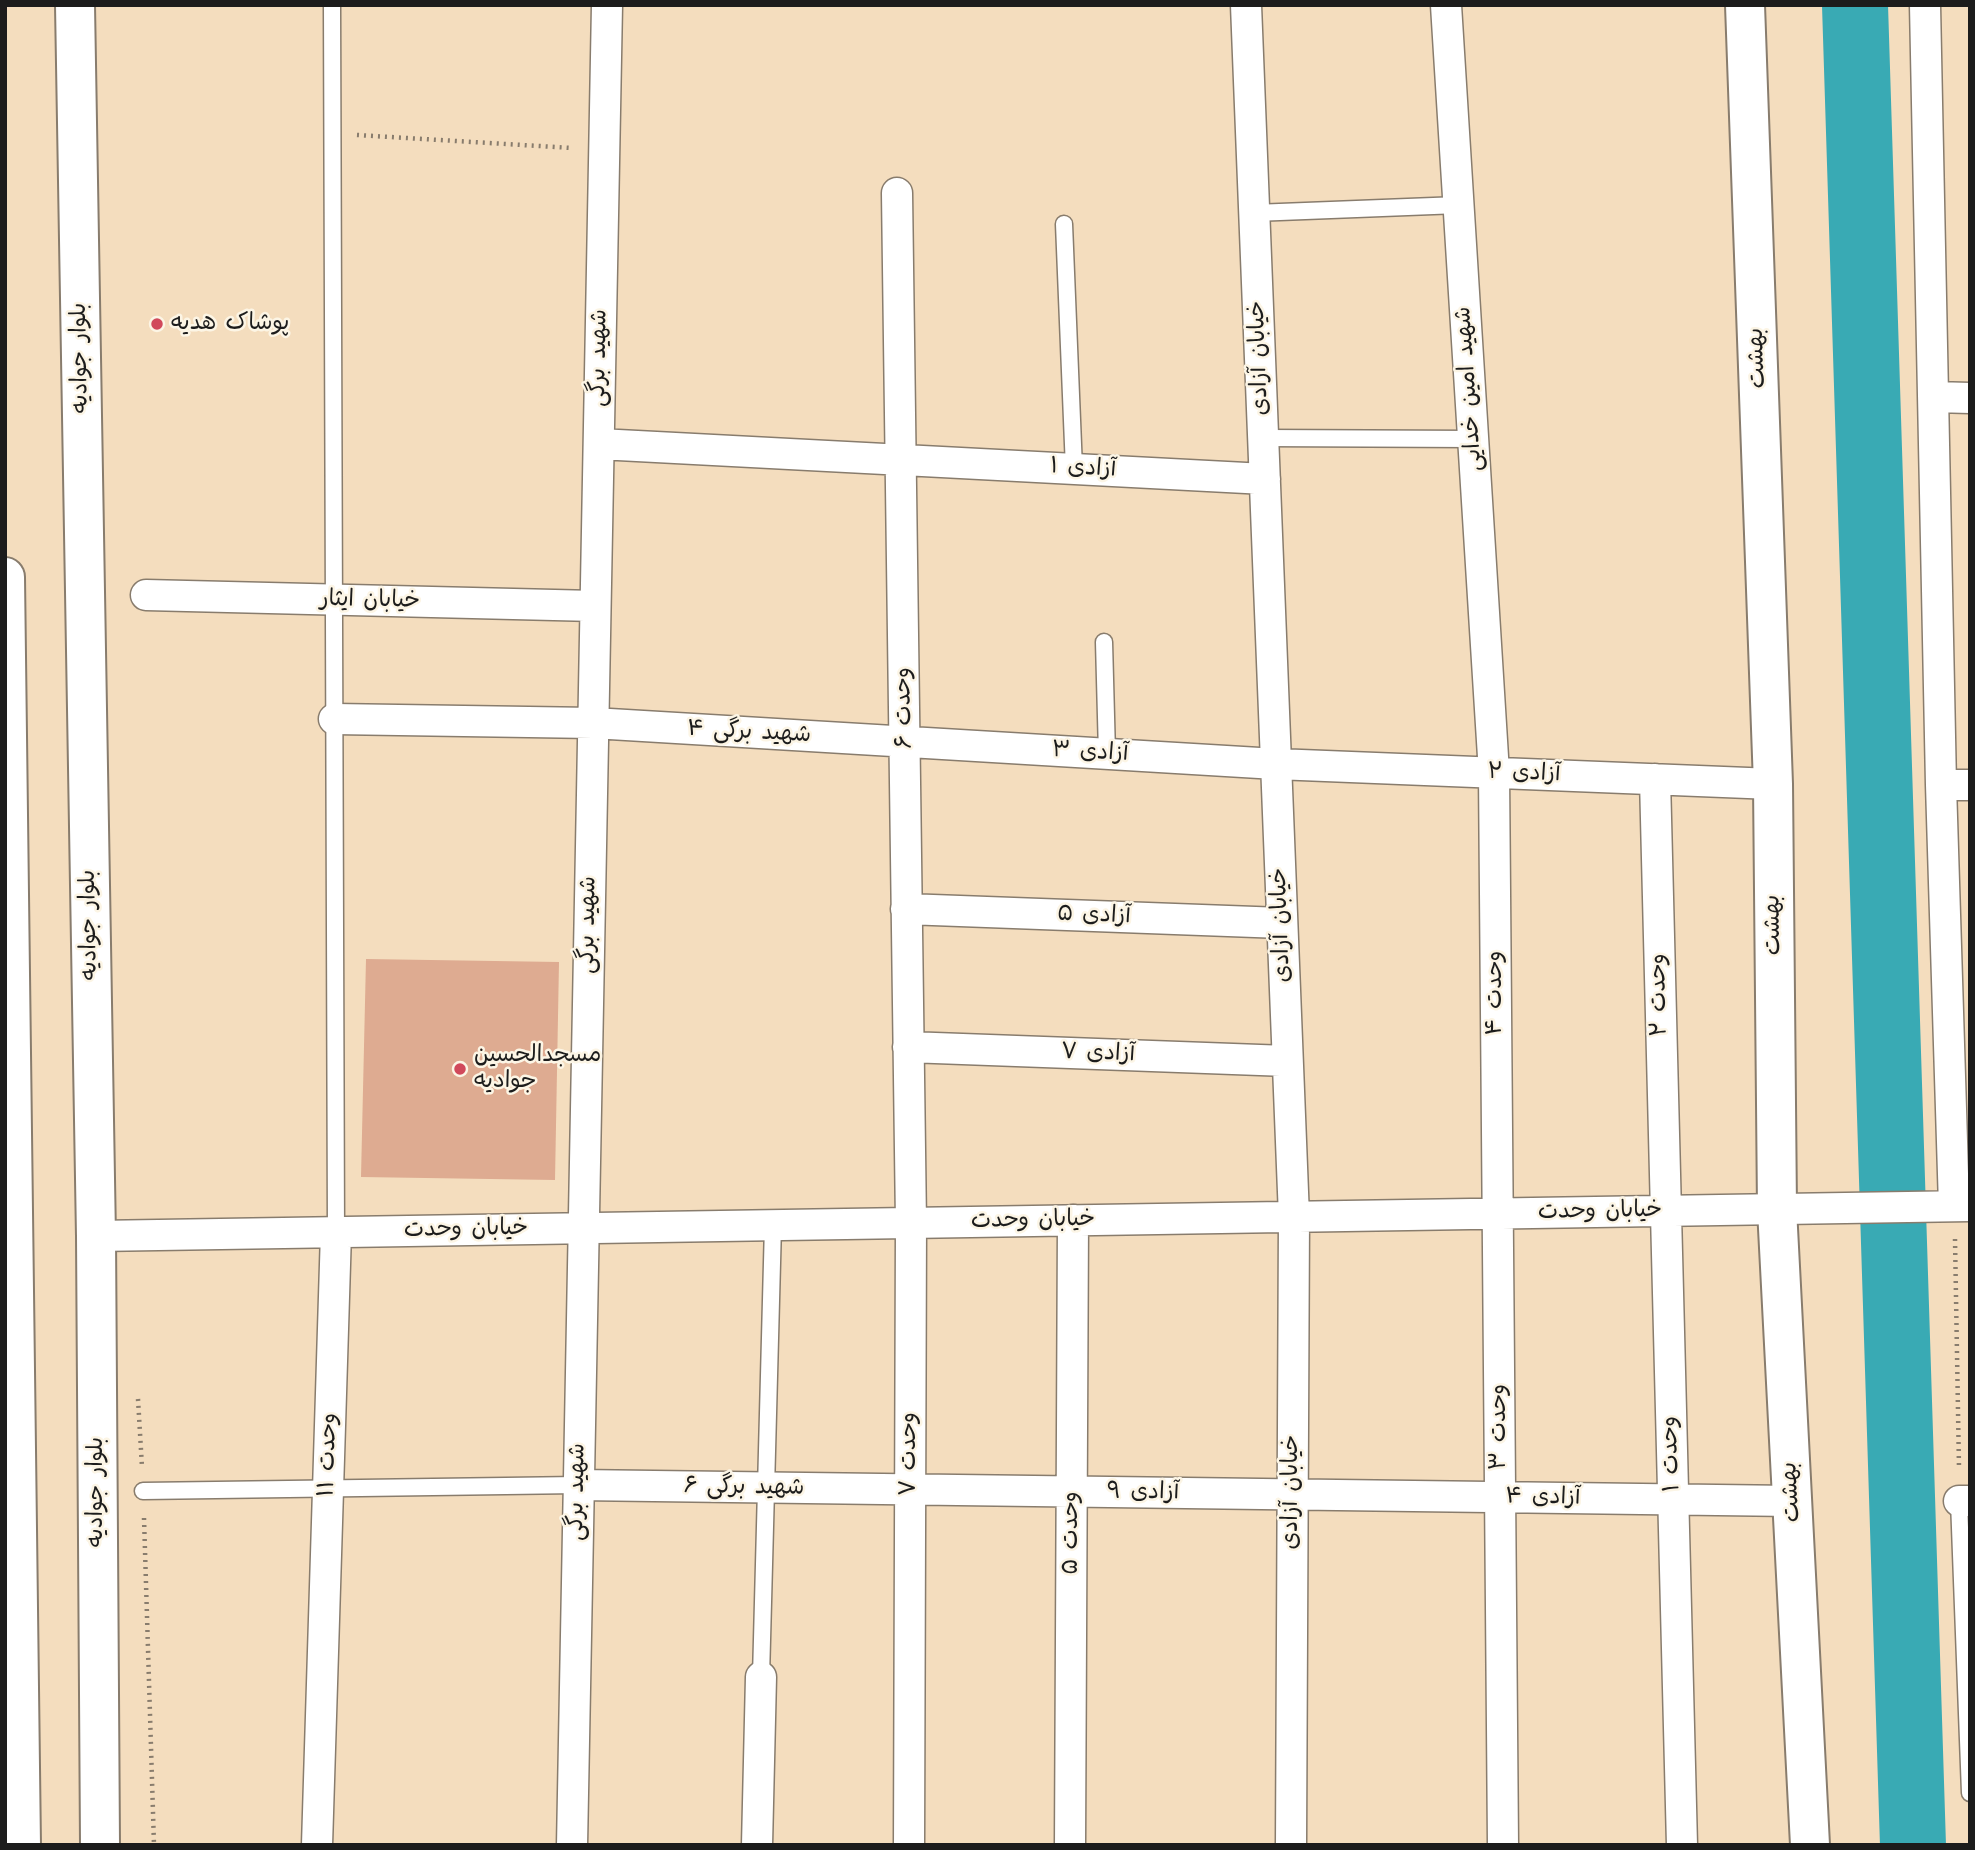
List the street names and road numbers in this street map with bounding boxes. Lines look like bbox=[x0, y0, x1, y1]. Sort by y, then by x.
street label: خیابان آزادی bbox=[1244, 300, 1276, 416]
street label: بلوار جوادیه bbox=[66, 303, 96, 413]
street label: شهید امین خدایی bbox=[1450, 306, 1490, 472]
street label: شهید برگی bbox=[585, 309, 615, 407]
street label: بهشت bbox=[1743, 327, 1773, 389]
street label: آزادی ۱ bbox=[1049, 453, 1117, 485]
street label: خیابان ایثار bbox=[320, 586, 420, 616]
street label: وحدت ۶ bbox=[890, 667, 920, 749]
street label: شهید برگی ۴ bbox=[686, 716, 812, 750]
street label: آزادی ۳ bbox=[1051, 737, 1129, 769]
street label: آزادی ۲ bbox=[1487, 759, 1561, 789]
street label: خیابان آزادی bbox=[1266, 867, 1298, 983]
street label: بلوار جوادیه bbox=[75, 870, 105, 980]
street label: شهید برگی bbox=[574, 876, 604, 974]
street label: بهشت bbox=[1760, 894, 1788, 956]
street label: آزادی ۵ bbox=[1057, 901, 1131, 931]
street label: وحدت ۴ bbox=[1482, 951, 1510, 1035]
street label: وحدت ۲ bbox=[1645, 953, 1675, 1037]
street label: آزادی ۷ bbox=[1060, 1039, 1136, 1069]
street label: خیابان وحدت bbox=[1538, 1197, 1662, 1227]
street label: خیابان وحدت bbox=[971, 1206, 1095, 1236]
street label: خیابان وحدت bbox=[404, 1215, 528, 1245]
street label: وحدت ۳ bbox=[1486, 1384, 1514, 1470]
street label: وحدت ۱۱ bbox=[314, 1412, 344, 1498]
street label: وحدت ۷ bbox=[896, 1412, 924, 1496]
street label: وحدت ۱ bbox=[1657, 1416, 1687, 1492]
street label: خیابان آزادی bbox=[1278, 1435, 1306, 1549]
street label: بلوار جوادیه bbox=[83, 1437, 111, 1547]
street label: شهید برگی bbox=[563, 1443, 593, 1541]
street label: بهشت bbox=[1777, 1461, 1807, 1523]
street label: شهید برگی ۶ bbox=[683, 1473, 805, 1503]
street label: آزادی ۹ bbox=[1107, 1479, 1179, 1507]
street label: آزادی ۴ bbox=[1505, 1484, 1581, 1512]
street label: وحدت ۵ bbox=[1058, 1491, 1086, 1575]

